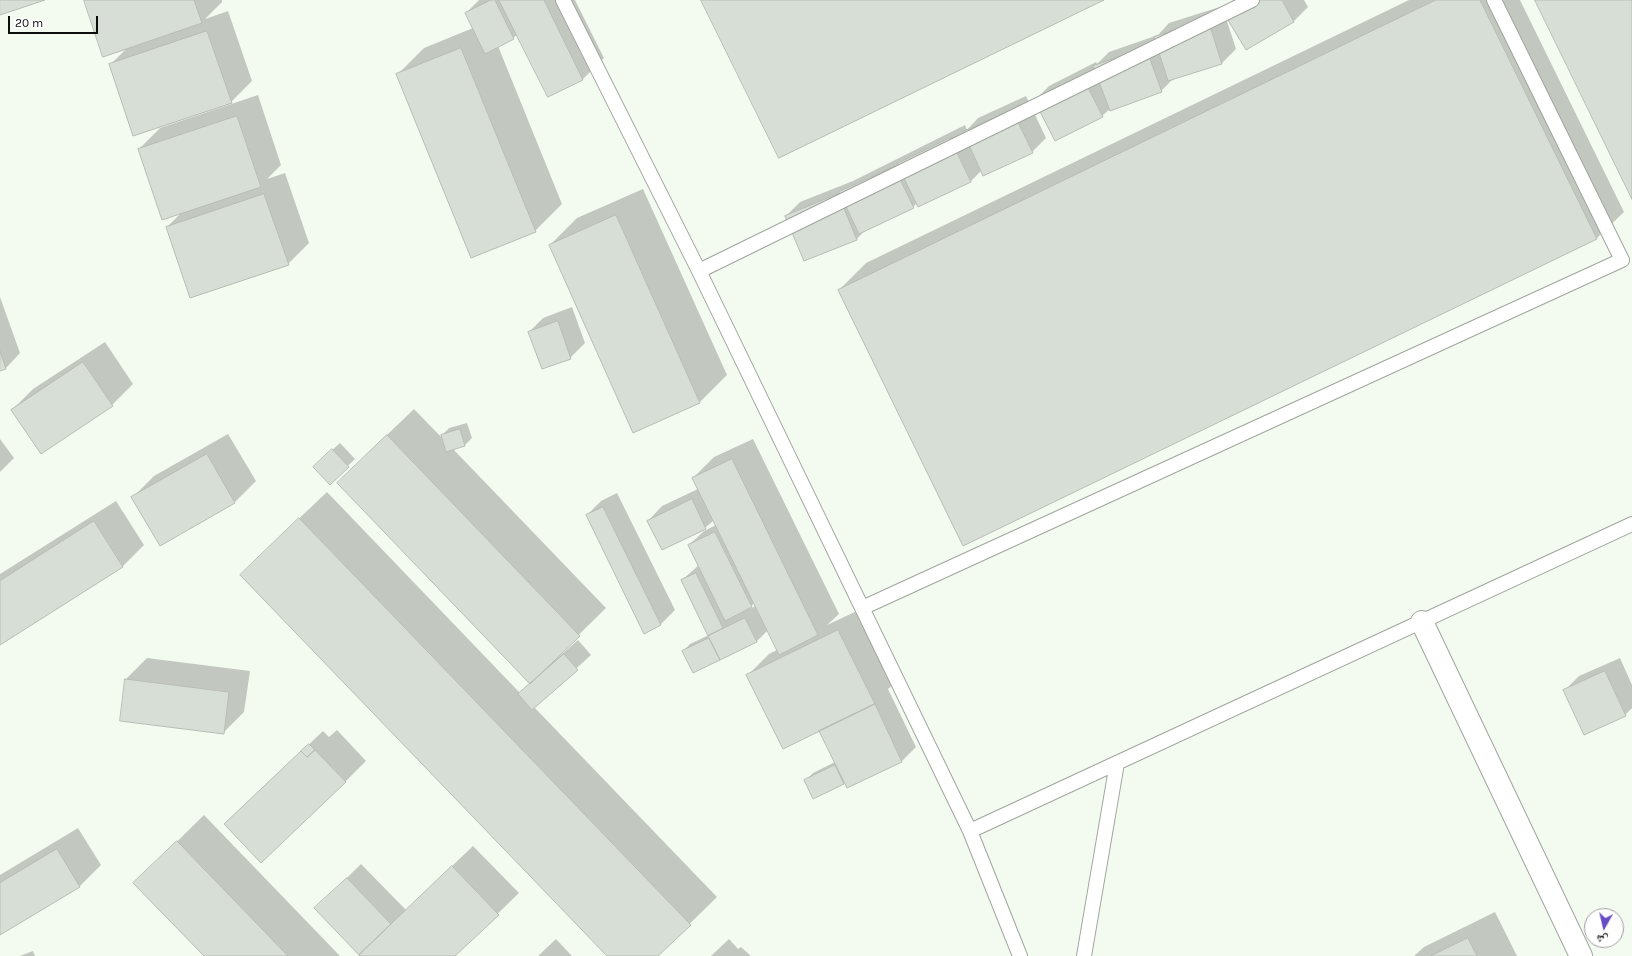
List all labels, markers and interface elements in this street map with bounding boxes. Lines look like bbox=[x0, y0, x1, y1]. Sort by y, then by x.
scale bar bbox=[10, 8, 100, 34]
text: 20 m bbox=[15, 16, 43, 30]
north arrow bbox=[1584, 908, 1624, 948]
text: ش bbox=[1596, 932, 1609, 947]

